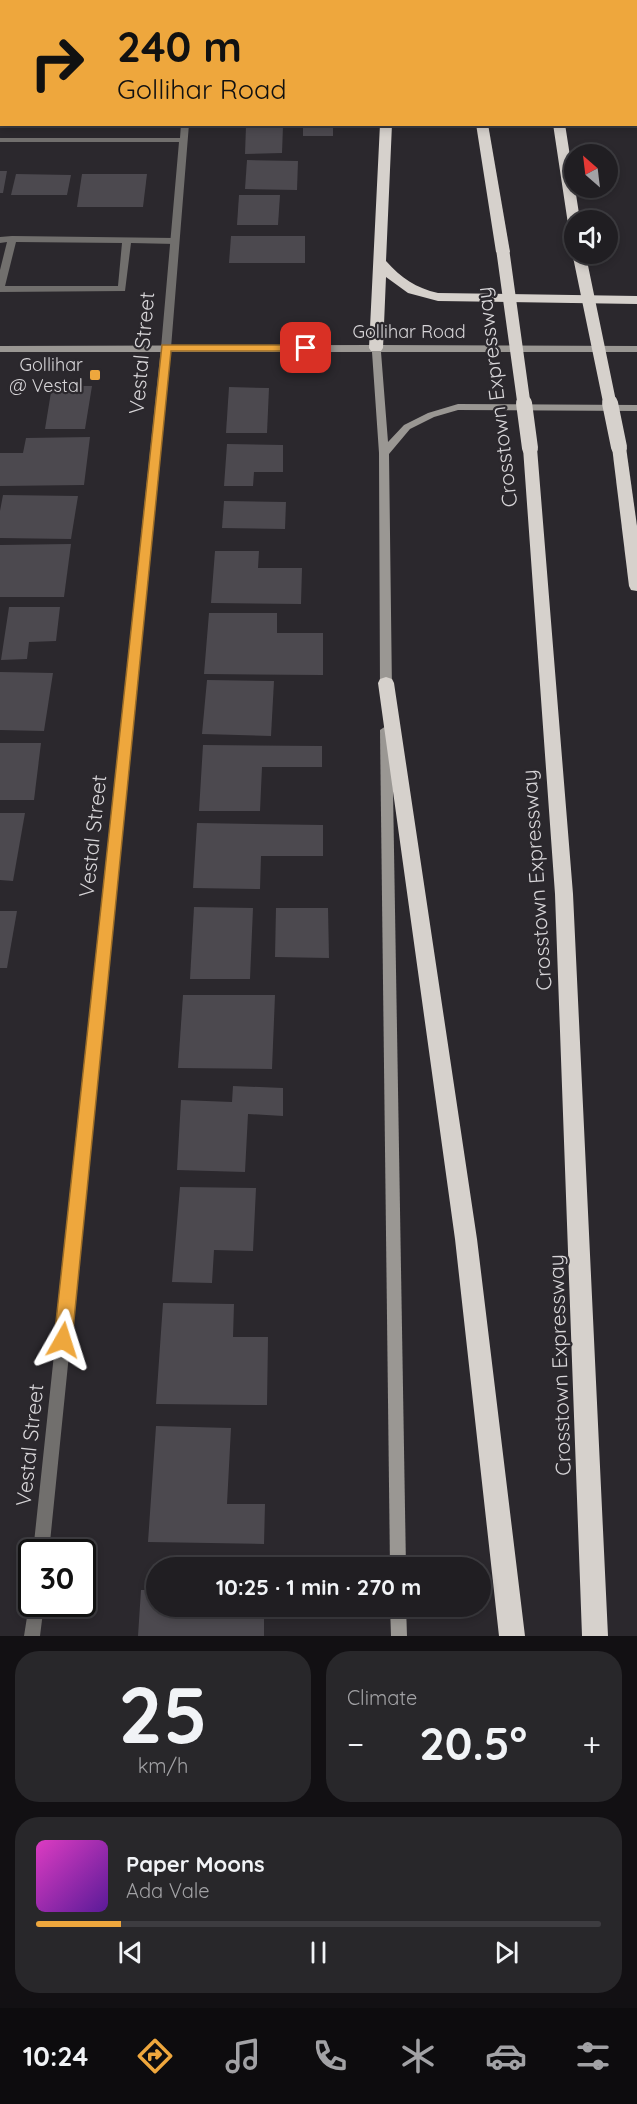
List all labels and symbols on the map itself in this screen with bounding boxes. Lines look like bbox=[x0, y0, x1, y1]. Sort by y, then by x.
north arrow bbox=[564, 144, 618, 198]
street label: Crosstown Expressway bbox=[470, 286, 522, 509]
street label: Vestal Street bbox=[123, 291, 159, 415]
street label: Gollihar Road bbox=[352, 320, 466, 343]
pin bbox=[280, 322, 331, 373]
place label: Gollihar @ Vestal bbox=[9, 353, 83, 397]
marker: Gollihar @ Vestal bbox=[88, 368, 102, 382]
street label: Crosstown Expressway bbox=[515, 769, 557, 992]
street label: Vestal Street bbox=[73, 773, 111, 898]
street label: Crosstown Expressway bbox=[542, 1254, 576, 1476]
position arrow bbox=[31, 1308, 95, 1372]
street label: Vestal Street bbox=[10, 1382, 48, 1507]
speed limit sign: 30 bbox=[18, 1539, 96, 1617]

